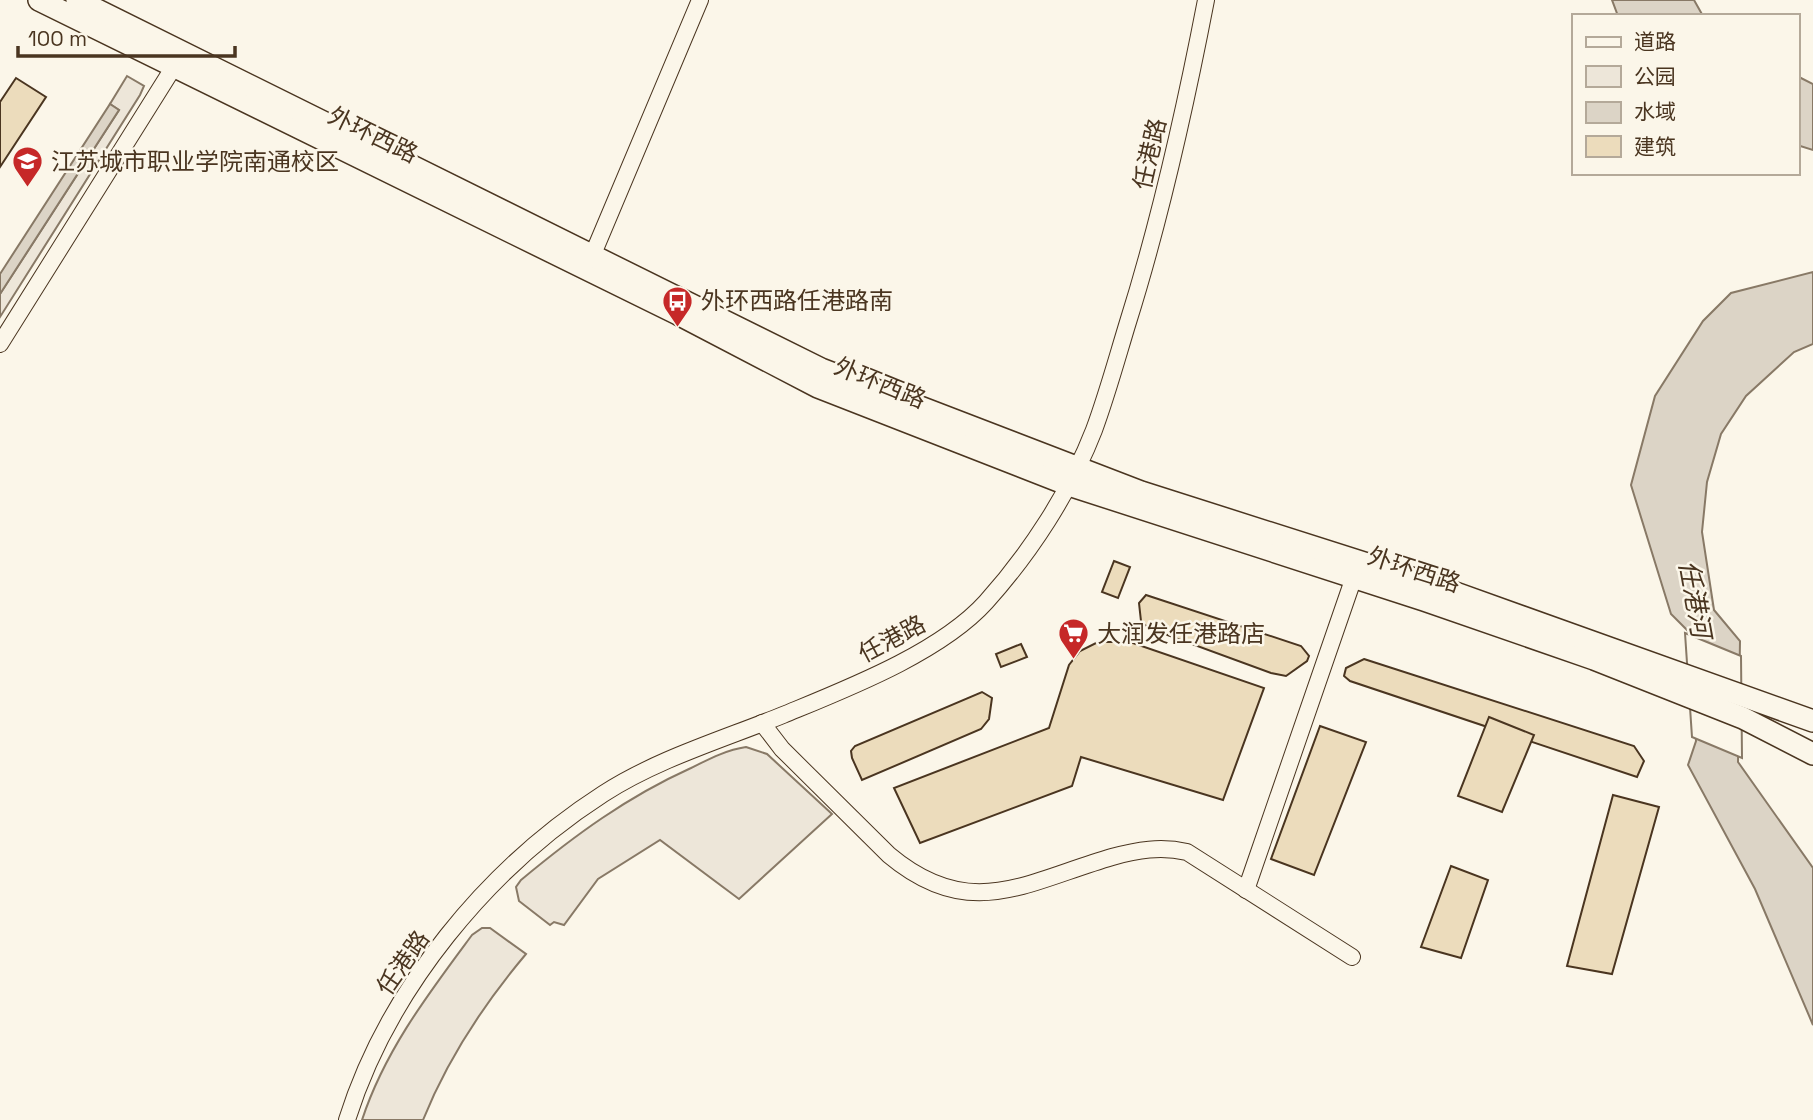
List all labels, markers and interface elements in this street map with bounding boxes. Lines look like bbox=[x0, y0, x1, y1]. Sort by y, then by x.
scale bar bbox=[18, 14, 234, 58]
legend bbox=[1572, 14, 1799, 175]
text: 100 m bbox=[28, 25, 87, 52]
text: 道路 bbox=[1634, 28, 1676, 55]
text: 公园 bbox=[1634, 63, 1676, 90]
text: 水域 bbox=[1634, 98, 1676, 125]
street label: 外环西路 bbox=[323, 100, 423, 170]
street label: 任港路 bbox=[1126, 115, 1173, 192]
text: 建筑 bbox=[1634, 133, 1676, 160]
school or university icon: 江苏城市职业学院南通校区 bbox=[11, 145, 45, 189]
place label: 江苏城市职业学院南通校区 bbox=[51, 146, 339, 177]
bus stop icon: 外环西路任港路南 bbox=[661, 284, 695, 328]
place label: 外环西路任港路南 bbox=[701, 285, 893, 316]
street label: 外环西路 bbox=[830, 350, 930, 415]
street label: 外环西路 bbox=[1364, 540, 1465, 599]
water label: 任港河 bbox=[1671, 558, 1719, 645]
street label: 任港路 bbox=[853, 608, 931, 669]
supermarket icon: 大润发任港路店 bbox=[1057, 617, 1091, 661]
place label: 大润发任港路店 bbox=[1097, 618, 1265, 649]
street label: 任港路 bbox=[369, 924, 436, 1001]

